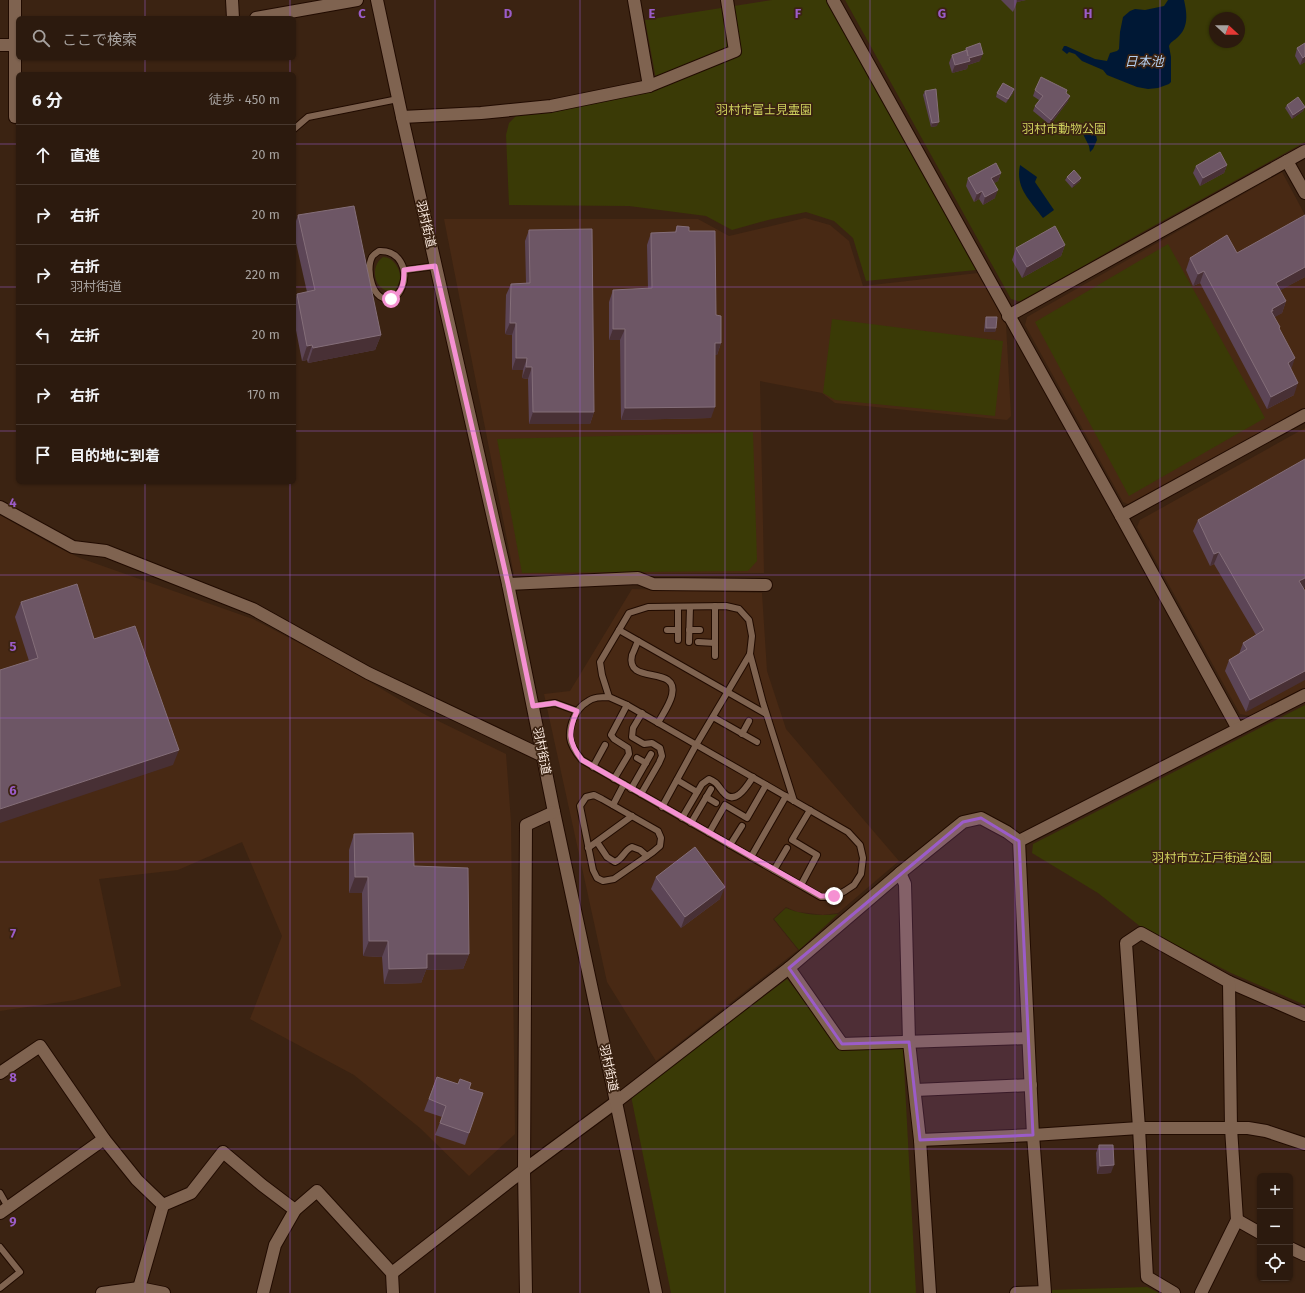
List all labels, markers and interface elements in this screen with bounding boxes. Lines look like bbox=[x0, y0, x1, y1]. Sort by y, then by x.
text: C bbox=[358, 6, 366, 21]
text: D bbox=[504, 6, 513, 21]
text: E bbox=[649, 6, 656, 21]
text: F bbox=[795, 6, 802, 21]
text: G bbox=[938, 6, 946, 21]
text: H bbox=[1084, 6, 1092, 21]
north arrow bbox=[1209, 12, 1245, 48]
search box bbox=[16, 16, 296, 60]
icon: search bbox=[30, 27, 52, 49]
text: ここで検索 bbox=[62, 31, 137, 49]
water label: 日本池 bbox=[1124, 54, 1165, 69]
text: 6 分 bbox=[32, 90, 63, 111]
text: 徒歩 · 450 m bbox=[209, 92, 280, 107]
park label: 羽村市富士見霊園 bbox=[716, 103, 812, 117]
park label: 羽村市動物公園 bbox=[1022, 122, 1106, 136]
icon: ahead bbox=[32, 144, 54, 166]
text: 直進 bbox=[70, 147, 100, 165]
text: 20 m bbox=[252, 147, 280, 162]
street label: 羽村街道 bbox=[414, 199, 438, 249]
icon: right bbox=[32, 204, 54, 226]
text: 右折 bbox=[70, 207, 100, 225]
text: 20 m bbox=[252, 207, 280, 222]
text: 右折 bbox=[70, 258, 100, 276]
icon: right bbox=[32, 264, 54, 286]
text: 220 m bbox=[245, 267, 280, 282]
text: 羽村街道 bbox=[70, 279, 122, 294]
route start bbox=[382, 290, 400, 308]
icon: left bbox=[32, 324, 54, 346]
text: 左折 bbox=[70, 327, 100, 345]
text: 20 m bbox=[252, 327, 280, 342]
icon: right bbox=[32, 384, 54, 406]
text: 右折 bbox=[70, 387, 100, 405]
text: 170 m bbox=[247, 387, 280, 402]
icon: arrive bbox=[32, 444, 54, 466]
text: 目的地に到着 bbox=[70, 447, 160, 465]
text: 4 bbox=[9, 495, 17, 510]
text: 5 bbox=[10, 639, 17, 654]
street label: 羽村街道 bbox=[531, 726, 553, 776]
text: 6 bbox=[9, 783, 17, 798]
park label: 羽村市立江戸街道公園 bbox=[1152, 851, 1272, 865]
route end bbox=[825, 887, 843, 905]
text: 7 bbox=[10, 926, 16, 941]
street label: 羽村街道 bbox=[597, 1043, 621, 1093]
text: 8 bbox=[9, 1070, 17, 1085]
map controls bbox=[1257, 1173, 1293, 1281]
button: + bbox=[1257, 1173, 1293, 1209]
button: − bbox=[1257, 1209, 1293, 1245]
text: 9 bbox=[9, 1214, 17, 1229]
button: locate bbox=[1257, 1245, 1293, 1281]

